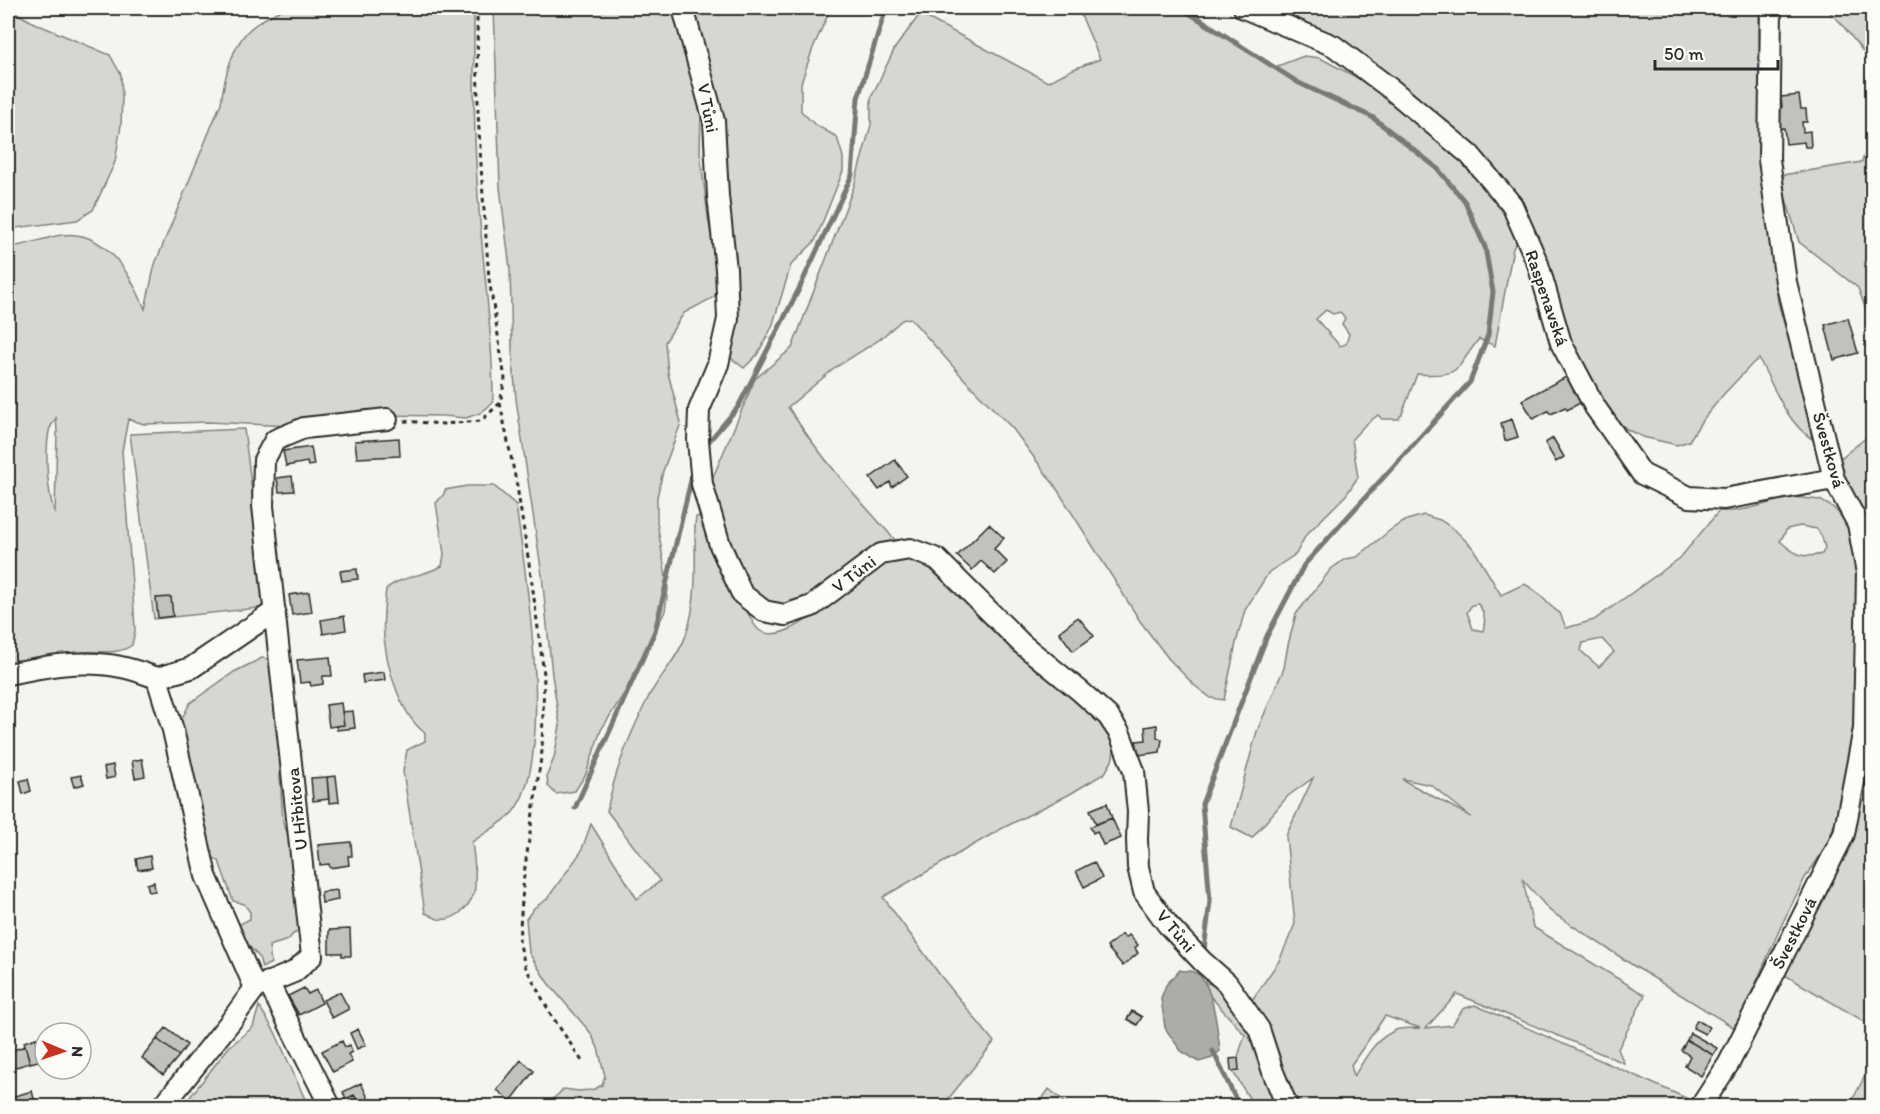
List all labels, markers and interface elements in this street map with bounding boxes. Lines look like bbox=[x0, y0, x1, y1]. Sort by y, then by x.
scale bar bbox=[1655, 33, 1778, 71]
text: 50 m bbox=[1664, 43, 1704, 65]
street label: V Tůni bbox=[692, 82, 724, 134]
street label: Raspenavská bbox=[1520, 247, 1574, 350]
street label: Švestková bbox=[1808, 409, 1850, 491]
street label: V Tůni bbox=[828, 550, 880, 598]
street label: U Hřbitova bbox=[282, 766, 312, 851]
street label: Švestková bbox=[1766, 893, 1822, 973]
street label: V Tůni bbox=[1152, 905, 1200, 957]
north arrow bbox=[33, 1021, 93, 1081]
text: N bbox=[68, 1046, 87, 1057]

